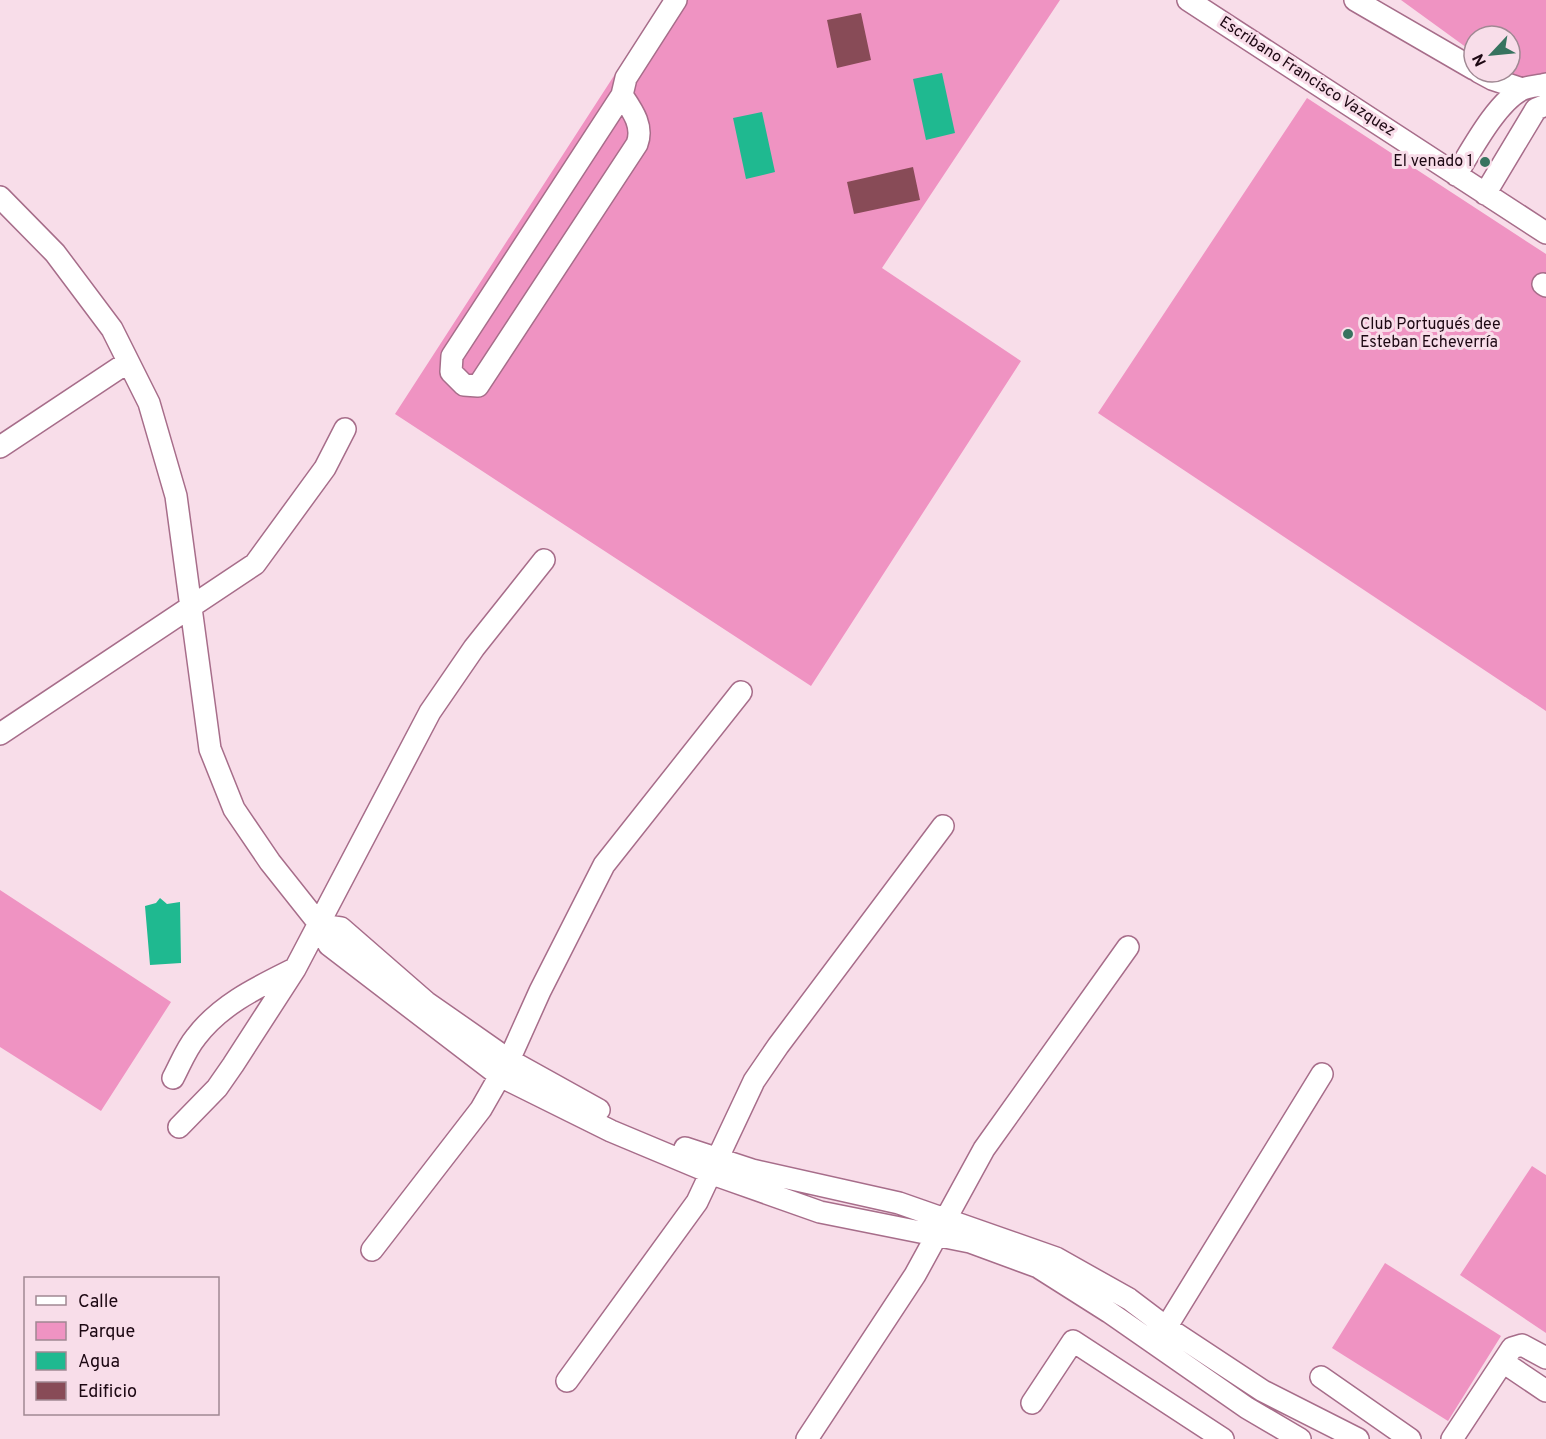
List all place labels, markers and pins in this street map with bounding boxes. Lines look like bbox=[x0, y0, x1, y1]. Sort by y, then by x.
place label: El venado 1 bbox=[1393, 152, 1473, 172]
marker: El venado 1 bbox=[1478, 155, 1492, 169]
place label: Club Portugués dee Esteban Echeverría bbox=[1360, 315, 1501, 353]
marker: Club Portugués dee Esteban Echeverría bbox=[1341, 327, 1355, 341]

